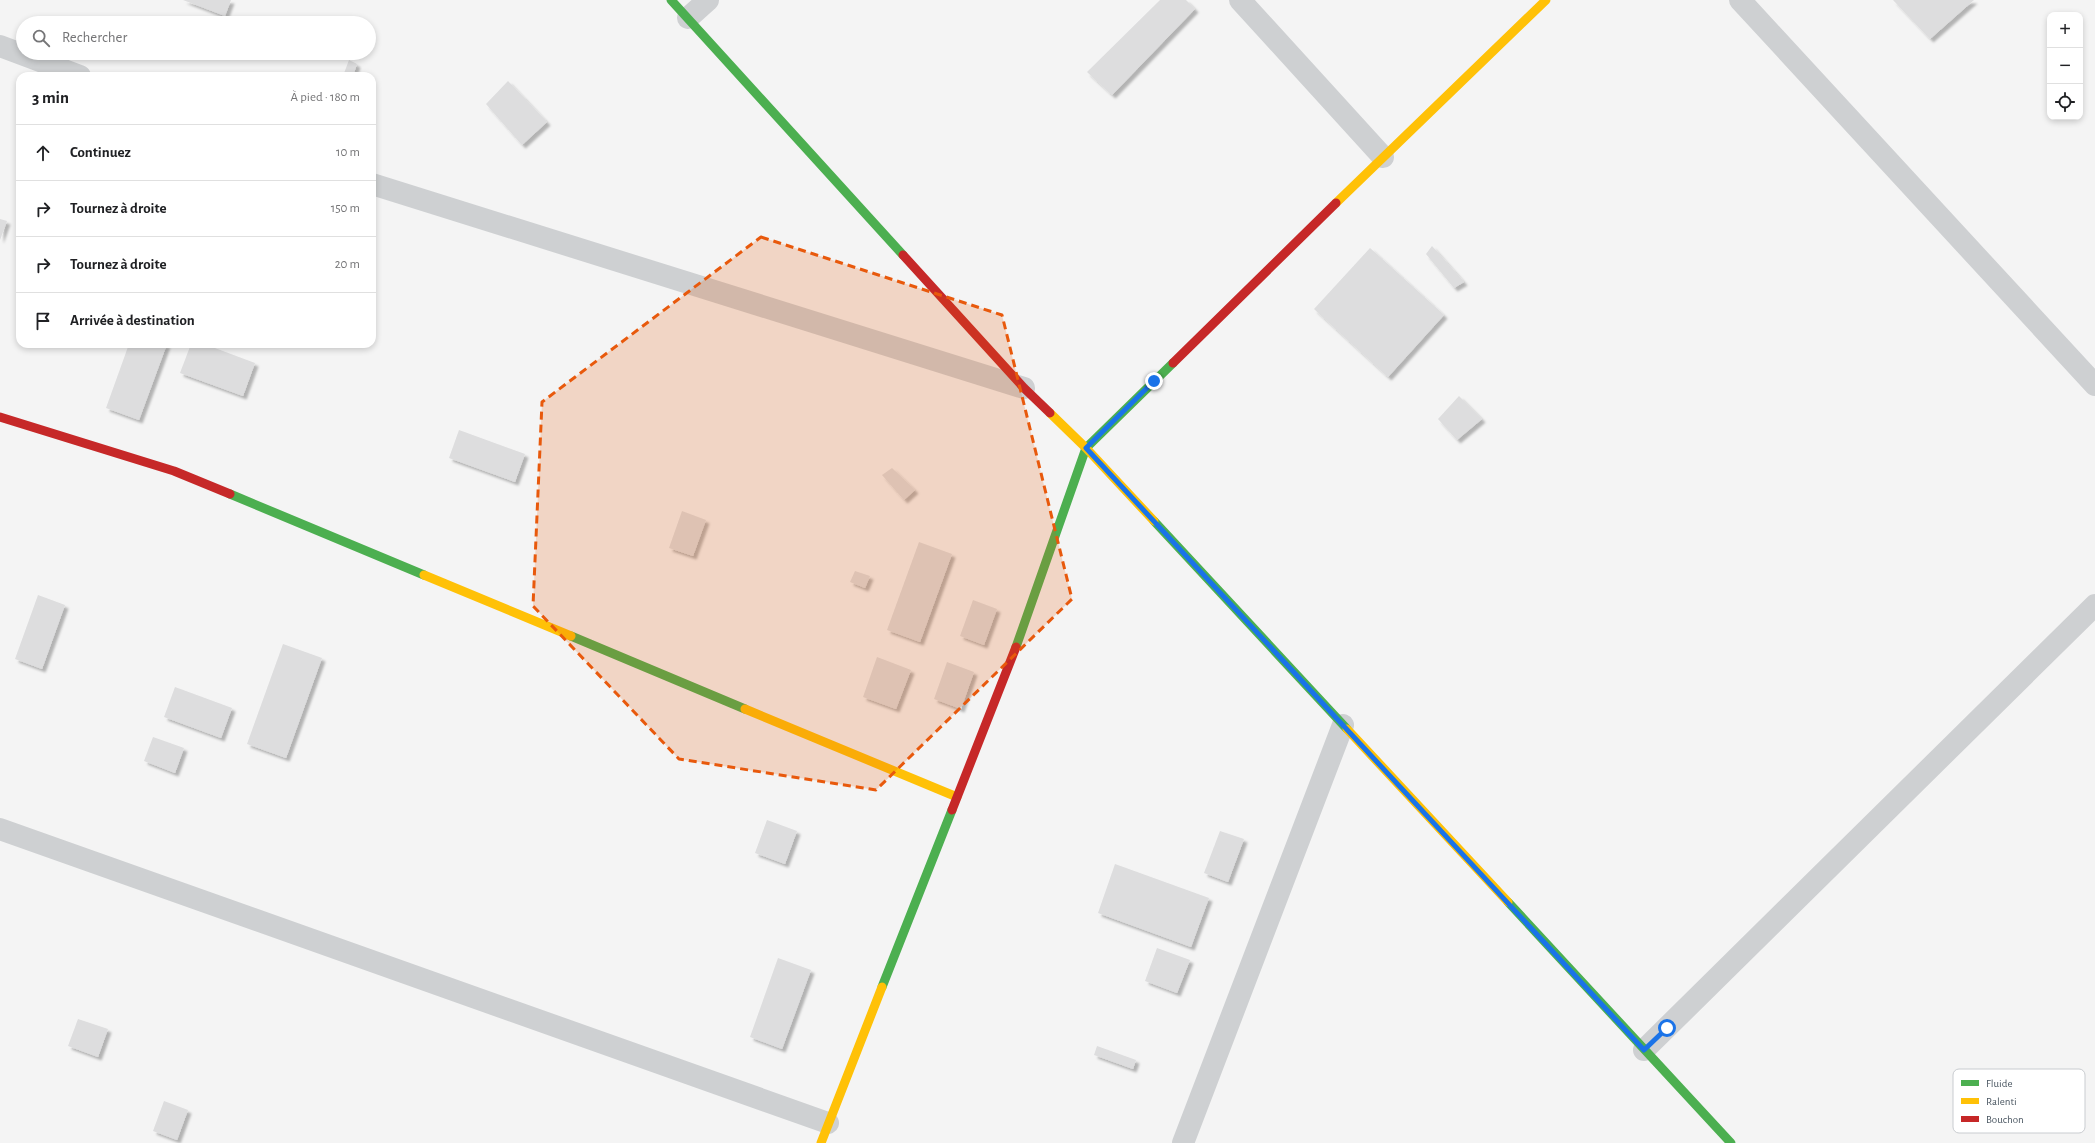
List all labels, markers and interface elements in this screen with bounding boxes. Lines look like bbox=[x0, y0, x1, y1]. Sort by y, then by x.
map controls bbox=[2047, 12, 2083, 120]
button: + bbox=[2047, 12, 2083, 48]
search box bbox=[16, 16, 376, 60]
icon: search bbox=[30, 27, 52, 49]
text: Rechercher bbox=[62, 30, 127, 45]
button: − bbox=[2047, 48, 2083, 84]
button: locate bbox=[2047, 84, 2083, 120]
text: 3 min bbox=[32, 89, 69, 106]
text: À pied · 180 m bbox=[291, 91, 360, 104]
icon: ahead bbox=[32, 142, 54, 164]
text: Continuez bbox=[70, 145, 131, 160]
text: 10 m bbox=[336, 146, 360, 159]
icon: right bbox=[32, 198, 54, 220]
text: Tournez à droite bbox=[70, 201, 167, 216]
text: 150 m bbox=[331, 202, 360, 215]
icon: right bbox=[32, 254, 54, 276]
text: Tournez à droite bbox=[70, 257, 167, 272]
text: 20 m bbox=[335, 258, 360, 271]
icon: arrive bbox=[32, 310, 54, 332]
text: Arrivée à destination bbox=[70, 313, 195, 328]
route end bbox=[1145, 372, 1163, 390]
route start bbox=[1658, 1019, 1676, 1037]
legend bbox=[1953, 1069, 2085, 1133]
text: Fluide bbox=[1986, 1078, 2013, 1089]
text: Ralenti bbox=[1986, 1096, 2017, 1107]
text: Bouchon bbox=[1986, 1114, 2024, 1125]

